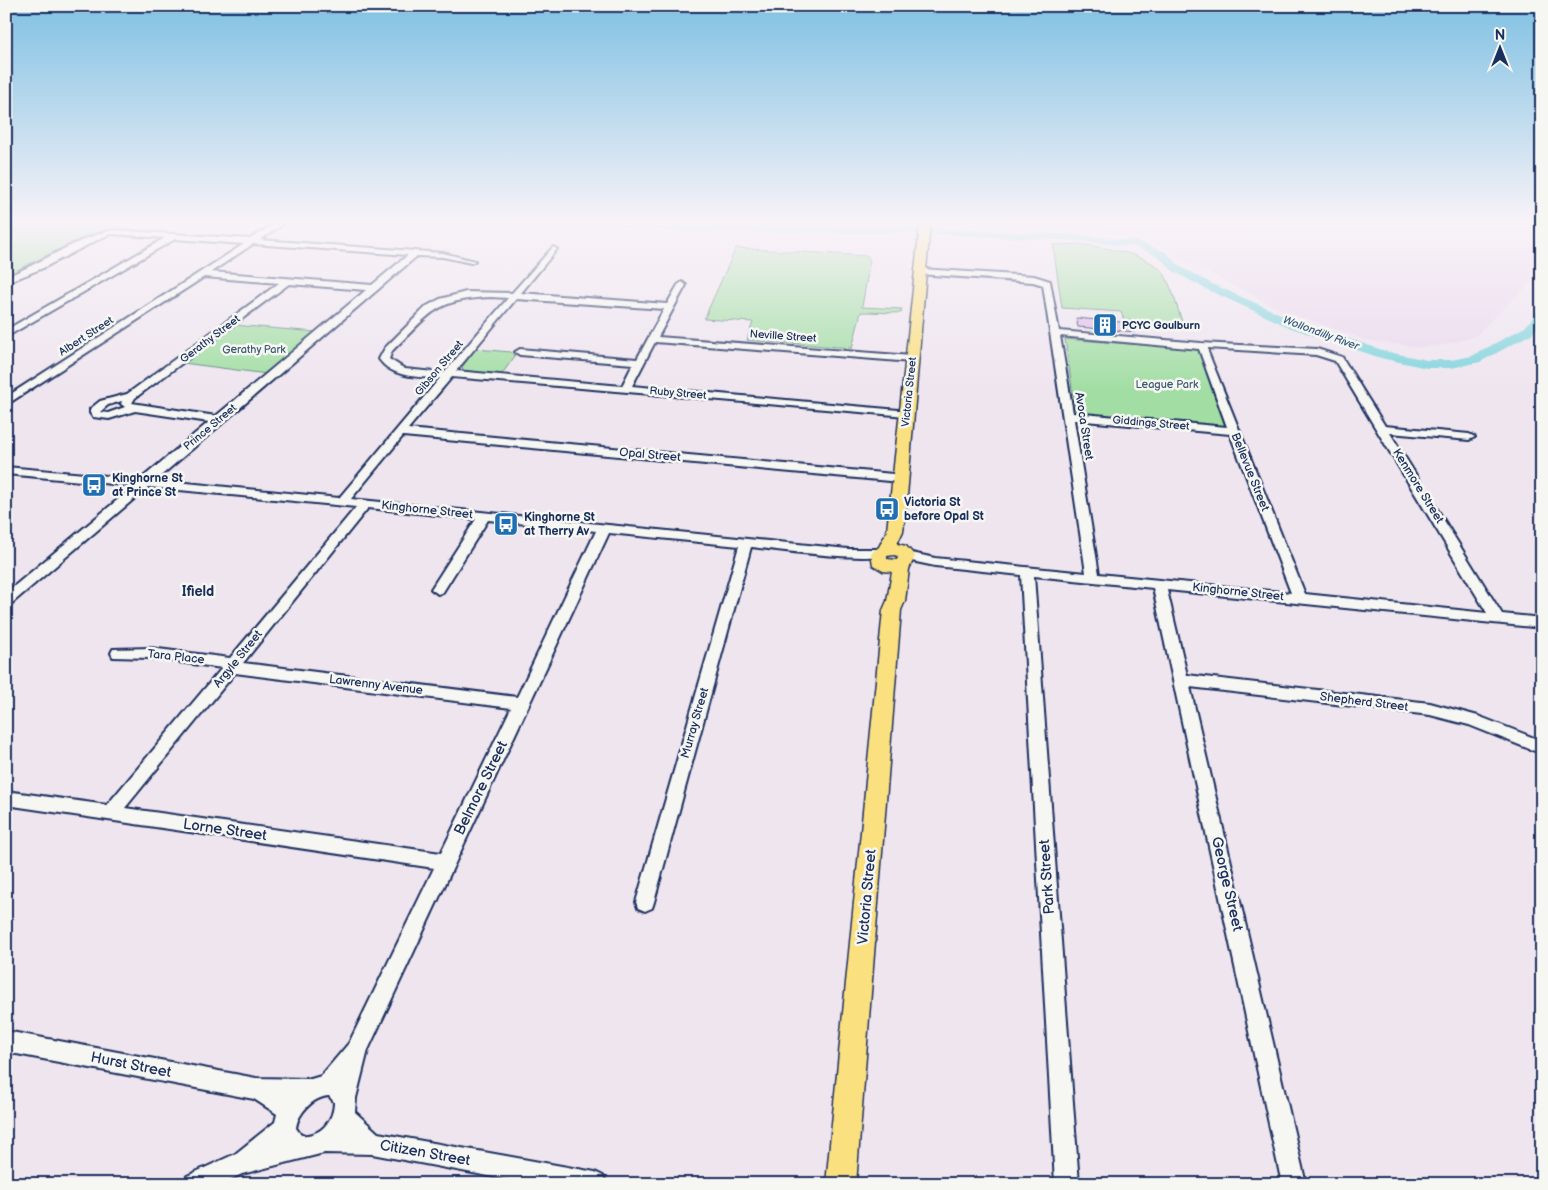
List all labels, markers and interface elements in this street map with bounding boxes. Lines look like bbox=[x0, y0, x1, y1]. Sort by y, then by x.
north arrow bbox=[1476, 22, 1526, 72]
text: N bbox=[1495, 27, 1505, 44]
street label: Gerathy Street bbox=[178, 312, 243, 366]
building icon: PCYC Goulburn bbox=[1092, 312, 1118, 338]
street label: Albert Street bbox=[56, 313, 116, 358]
water label: Wollondilly River bbox=[1281, 313, 1362, 353]
place label: PCYC Goulburn bbox=[1122, 319, 1200, 332]
street label: Neville Street bbox=[749, 327, 817, 345]
street label: Gibson Street bbox=[412, 337, 466, 398]
park label: Gerathy Park bbox=[222, 343, 286, 356]
street label: Victoria Street bbox=[899, 356, 919, 428]
park label: League Park bbox=[1136, 378, 1199, 391]
street label: Ruby Street bbox=[649, 384, 708, 402]
street label: Avoca Street bbox=[1071, 391, 1097, 461]
street label: Prince Street bbox=[181, 401, 240, 453]
street label: Giddings Street bbox=[1112, 413, 1191, 433]
street label: Bellevue Street bbox=[1227, 431, 1273, 514]
street label: Opal Street bbox=[619, 445, 682, 465]
street label: Kenmore Street bbox=[1389, 446, 1447, 526]
place label: Kinghorne St at Prince St bbox=[112, 471, 183, 500]
bus stop icon: Kinghorne St at Prince St bbox=[81, 472, 107, 498]
place label: Victoria St before Opal St bbox=[904, 495, 984, 524]
bus stop icon: Victoria St before Opal St bbox=[874, 496, 900, 522]
street label: Kinghorne Street bbox=[381, 498, 474, 522]
place label: Kinghorne St at Therry Av bbox=[524, 510, 595, 539]
bus stop icon: Kinghorne St at Therry Av bbox=[493, 511, 519, 537]
street label: Kinghorne Street bbox=[1192, 580, 1285, 604]
district label: Ifield bbox=[182, 583, 214, 600]
street label: Argyle Street bbox=[210, 627, 266, 691]
street label: Tara Place bbox=[147, 647, 205, 667]
street label: Lawrenny Avenue bbox=[328, 672, 424, 698]
street label: Murray Street bbox=[678, 686, 712, 760]
street label: Shepherd Street bbox=[1319, 689, 1409, 715]
street label: Belmore Street bbox=[450, 737, 512, 838]
street label: Lorne Street bbox=[182, 815, 269, 845]
street label: George Street bbox=[1207, 835, 1247, 933]
street label: Park Street bbox=[1035, 839, 1059, 915]
street label: Victoria Street bbox=[853, 848, 881, 946]
street label: Hurst Street bbox=[89, 1048, 173, 1082]
street label: Citizen Street bbox=[378, 1136, 472, 1170]

